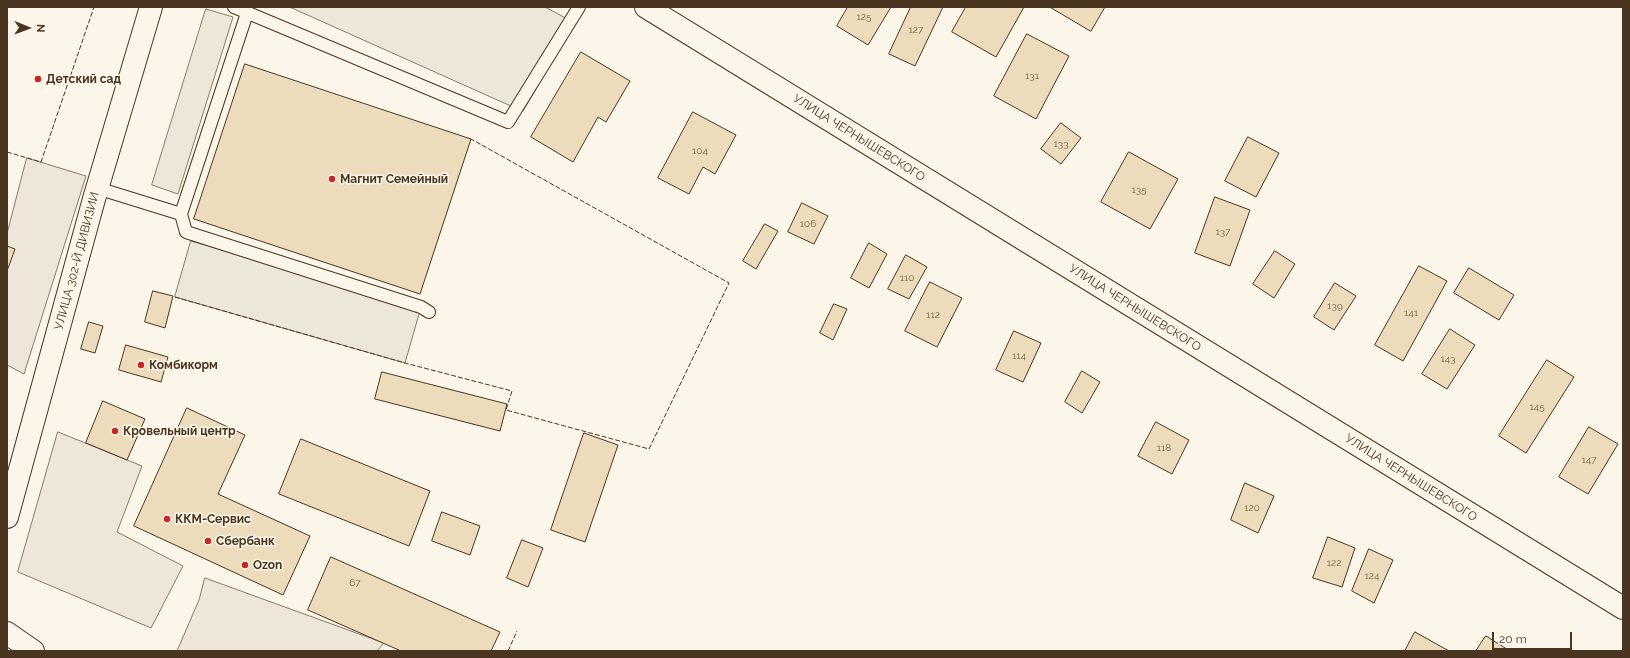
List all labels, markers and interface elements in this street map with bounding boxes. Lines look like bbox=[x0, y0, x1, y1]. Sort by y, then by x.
north arrow bbox=[8, 8, 48, 48]
house number: 125 bbox=[857, 11, 871, 23]
text: N bbox=[34, 24, 47, 33]
house number: 127 bbox=[909, 24, 923, 36]
house number: 131 bbox=[1025, 70, 1039, 82]
place label: Детский сад bbox=[46, 72, 121, 86]
marker: Детский сад bbox=[33, 74, 43, 84]
street label: УЛИЦА ЧЕРНЫШЕВСКОГО bbox=[790, 91, 928, 185]
house number: 133 bbox=[1054, 138, 1068, 150]
house number: 104 bbox=[692, 145, 708, 157]
place label: Магнит Семейный bbox=[340, 172, 448, 186]
marker: Магнит Семейный bbox=[327, 174, 337, 184]
house number: 135 bbox=[1131, 184, 1147, 196]
street label: УЛИЦА 302-Й ДИВИЗИИ bbox=[52, 190, 102, 332]
house number: 106 bbox=[800, 218, 816, 230]
house number: 137 bbox=[1216, 226, 1230, 238]
street label: УЛИЦА ЧЕРНЫШЕВСКОГО bbox=[1066, 261, 1204, 355]
house number: 110 bbox=[900, 272, 914, 284]
house number: 139 bbox=[1327, 300, 1343, 312]
house number: 141 bbox=[1404, 307, 1418, 319]
house number: 112 bbox=[926, 309, 940, 321]
house number: 114 bbox=[1012, 350, 1026, 362]
house number: 143 bbox=[1440, 353, 1456, 365]
place label: Комбикорм bbox=[149, 358, 218, 372]
marker: Комбикорм bbox=[136, 360, 146, 370]
house number: 145 bbox=[1529, 401, 1545, 413]
place label: Кровельный центр bbox=[123, 424, 236, 438]
marker: Кровельный центр bbox=[110, 426, 120, 436]
street label: УЛИЦА ЧЕРНЫШЕВСКОГО bbox=[1342, 431, 1480, 525]
house number: 118 bbox=[1157, 442, 1171, 454]
house number: 147 bbox=[1581, 454, 1597, 466]
house number: 120 bbox=[1244, 502, 1260, 514]
place label: ККМ-Сервис bbox=[175, 512, 251, 526]
marker: ККМ-Сервис bbox=[162, 514, 172, 524]
place label: Сбербанк bbox=[216, 534, 275, 548]
marker: Сбербанк bbox=[203, 536, 213, 546]
house number: 122 bbox=[1327, 557, 1341, 569]
place label: Ozon bbox=[253, 558, 282, 572]
marker: Ozon bbox=[240, 560, 250, 570]
house number: 124 bbox=[1365, 570, 1379, 582]
house number: 67 bbox=[349, 577, 361, 589]
scale bar bbox=[1494, 624, 1574, 650]
text: 20 m bbox=[1499, 632, 1527, 646]

